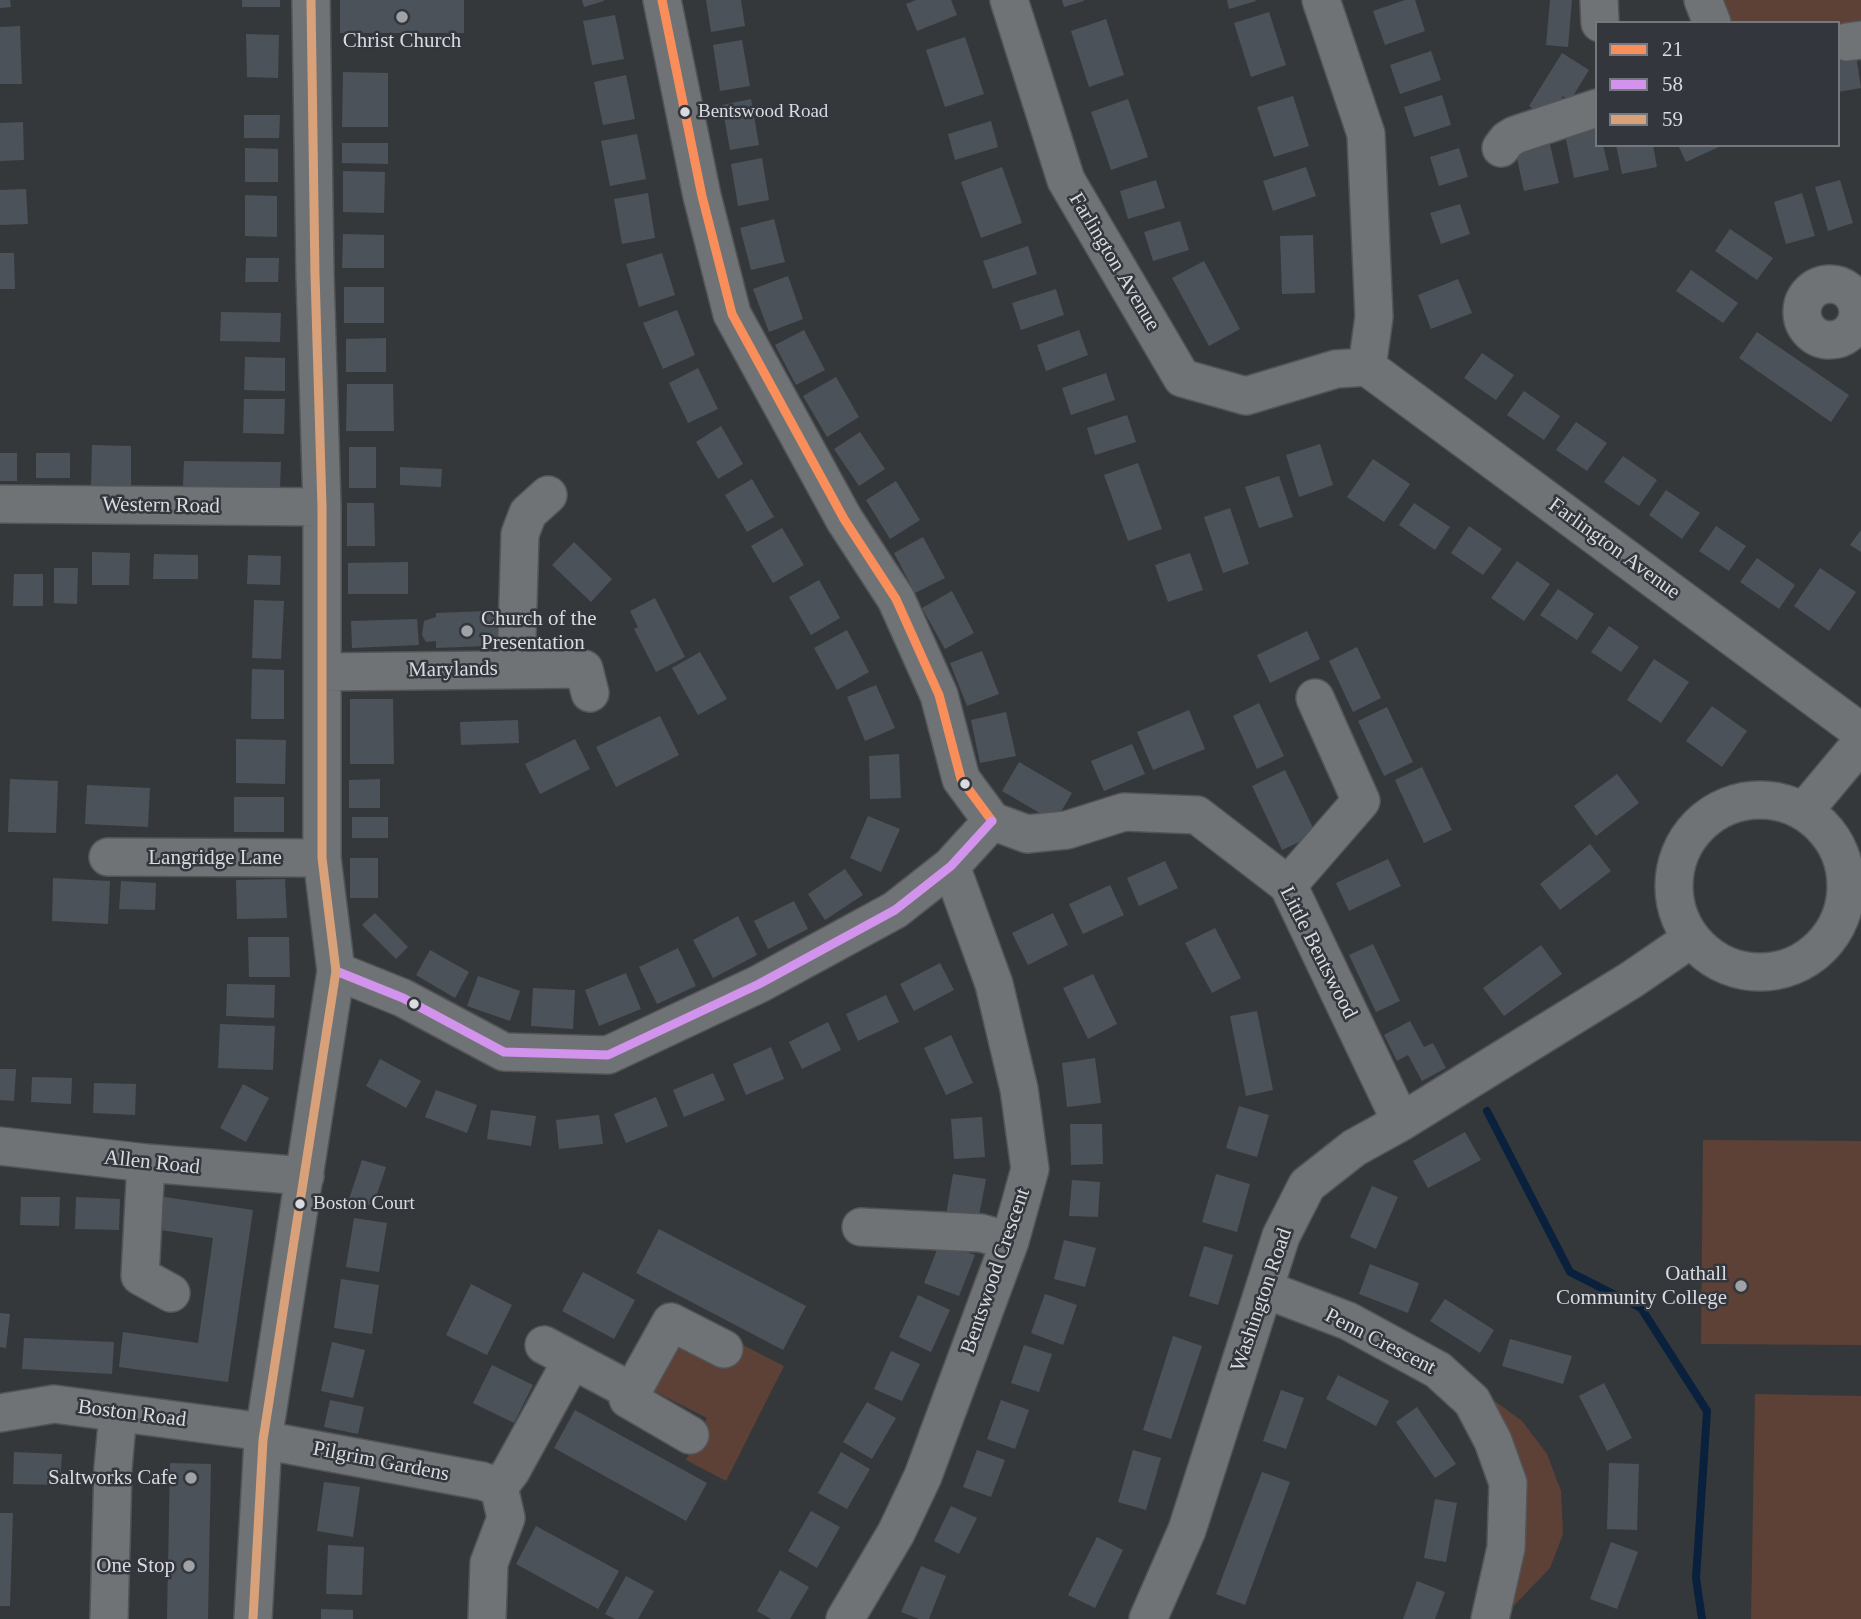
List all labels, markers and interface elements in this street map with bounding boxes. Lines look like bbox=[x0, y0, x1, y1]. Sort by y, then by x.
marker: Christ Church bbox=[394, 9, 410, 25]
legend bbox=[1595, 21, 1840, 147]
place label: Christ Church bbox=[343, 28, 461, 54]
text: 21 bbox=[1662, 37, 1683, 61]
text: 58 bbox=[1662, 72, 1683, 96]
place label: Bentswood Road bbox=[698, 101, 828, 123]
marker: Bentswood Road bbox=[678, 105, 692, 119]
text: 59 bbox=[1662, 107, 1683, 131]
street label: Farlington Avenue bbox=[1063, 188, 1165, 336]
street label: Western Road bbox=[102, 492, 220, 520]
street label: Farlington Avenue bbox=[1543, 493, 1685, 605]
place label: Church of the Presentation bbox=[481, 606, 596, 656]
marker: Church of the Presentation bbox=[459, 623, 475, 639]
street label: Marylands bbox=[408, 657, 498, 683]
unlabelled marker bbox=[958, 777, 972, 791]
street label: Langridge Lane bbox=[148, 845, 282, 871]
street label: Little Bentswood bbox=[1274, 883, 1362, 1023]
unlabelled marker bbox=[407, 997, 421, 1011]
street label: Allen Road bbox=[103, 1145, 201, 1181]
street label: Bentswood Crescent bbox=[956, 1185, 1036, 1357]
place label: Boston Court bbox=[313, 1193, 415, 1215]
marker: Boston Court bbox=[293, 1197, 307, 1211]
street label: Washington Road bbox=[1226, 1225, 1298, 1375]
place label: Oathall Community College bbox=[1556, 1261, 1727, 1311]
marker: Oathall Community College bbox=[1733, 1278, 1749, 1294]
street label: Penn Crescent bbox=[1320, 1303, 1440, 1381]
street label: Boston Road bbox=[76, 1395, 188, 1433]
street label: Pilgrim Gardens bbox=[311, 1436, 451, 1488]
place label: Saltworks Cafe bbox=[48, 1465, 177, 1491]
marker: Saltworks Cafe bbox=[183, 1470, 199, 1486]
place label: One Stop bbox=[96, 1553, 175, 1579]
marker: One Stop bbox=[181, 1558, 197, 1574]

